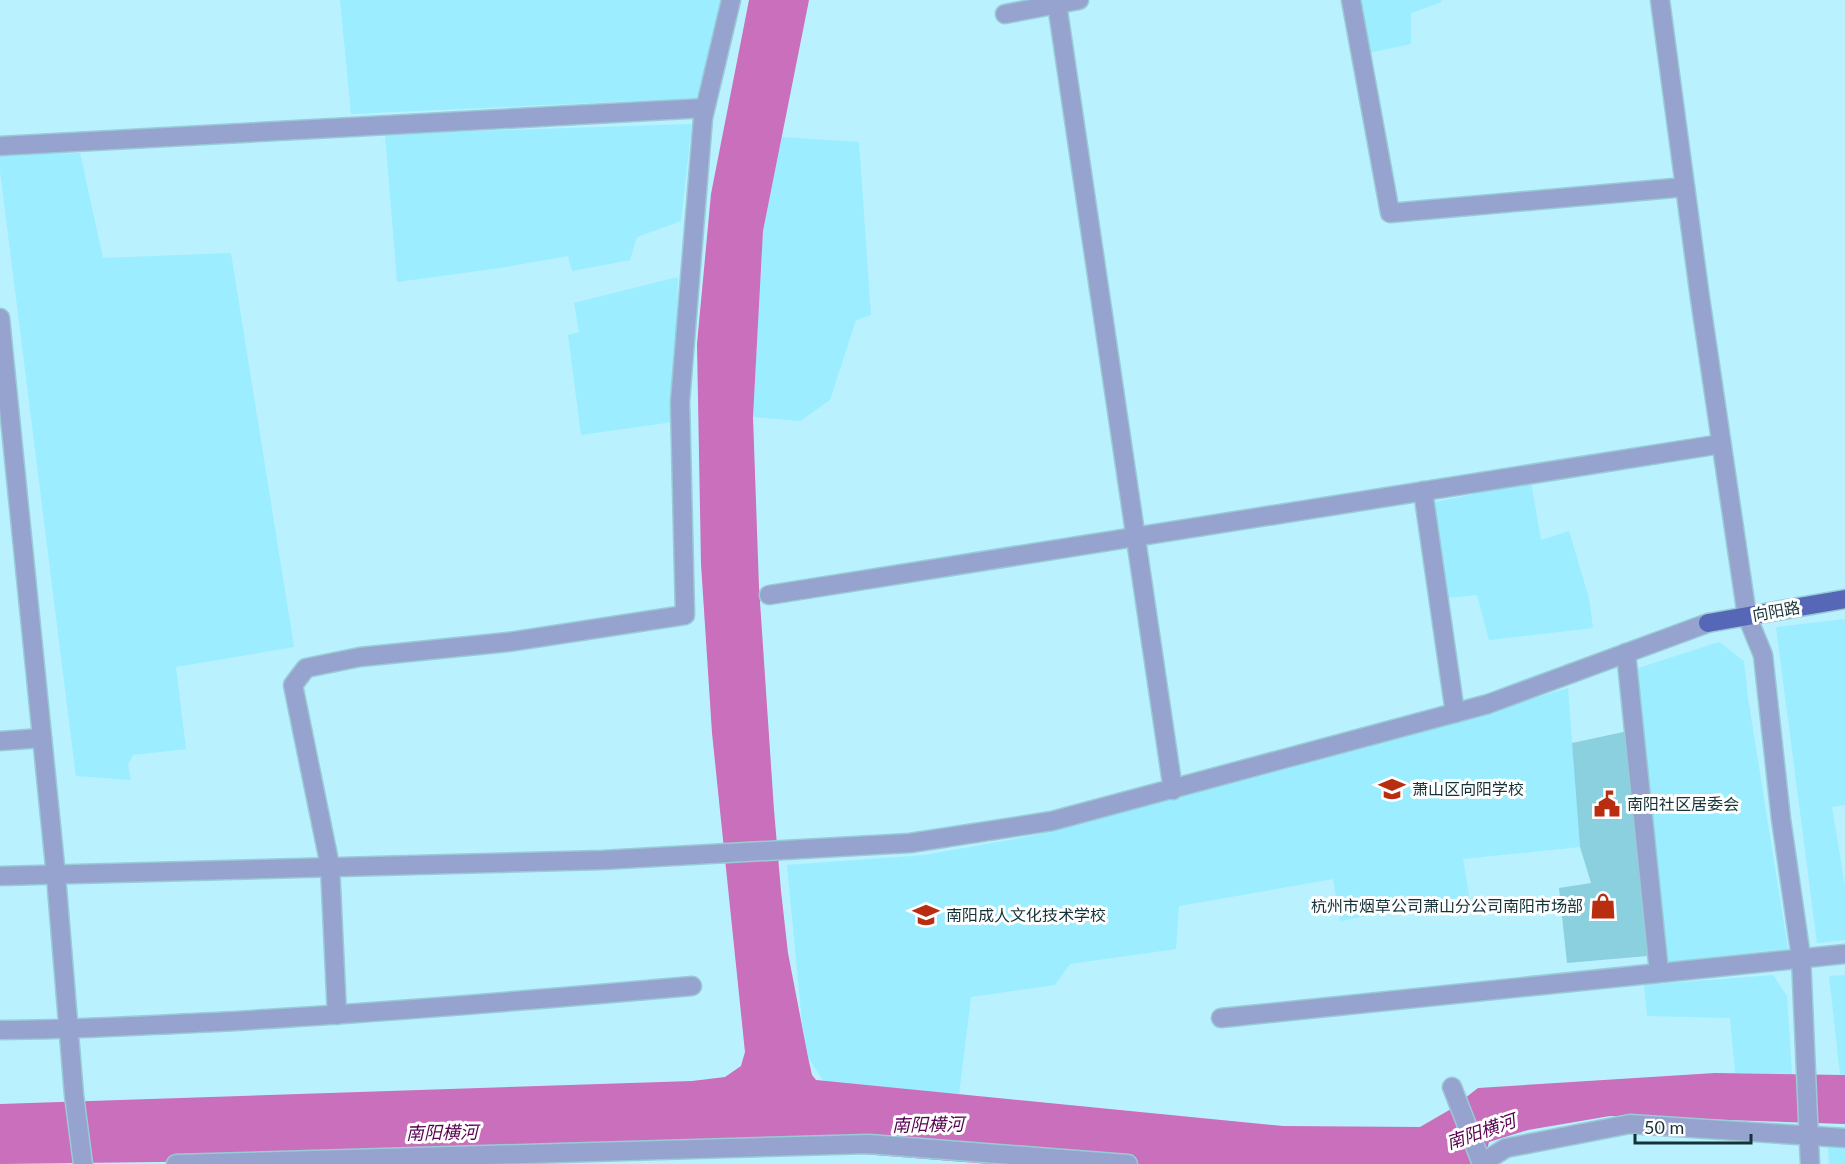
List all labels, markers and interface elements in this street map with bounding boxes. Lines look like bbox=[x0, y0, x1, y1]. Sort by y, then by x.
street label: 向阳路 bbox=[1751, 597, 1801, 624]
school or university icon: 萧山区向阳学校 bbox=[1377, 774, 1407, 804]
place label: 萧山区向阳学校 bbox=[1412, 779, 1524, 798]
public building icon: 南阳社区居委会 bbox=[1592, 789, 1622, 819]
place label: 南阳社区居委会 bbox=[1627, 794, 1739, 813]
shop icon: 杭州市烟草公司萧山分公司南阳市场部 bbox=[1588, 891, 1618, 921]
place label: 杭州市烟草公司萧山分公司南阳市场部 bbox=[1311, 896, 1583, 915]
school or university icon: 南阳成人文化技术学校 bbox=[911, 900, 941, 930]
place label: 南阳成人文化技术学校 bbox=[946, 905, 1106, 924]
scale bar bbox=[1635, 1107, 1750, 1145]
water label: 南阳横河 bbox=[1443, 1108, 1521, 1153]
water label: 南阳横河 bbox=[892, 1112, 967, 1136]
text: 50 m bbox=[1644, 1116, 1684, 1138]
water label: 南阳横河 bbox=[406, 1120, 481, 1144]

